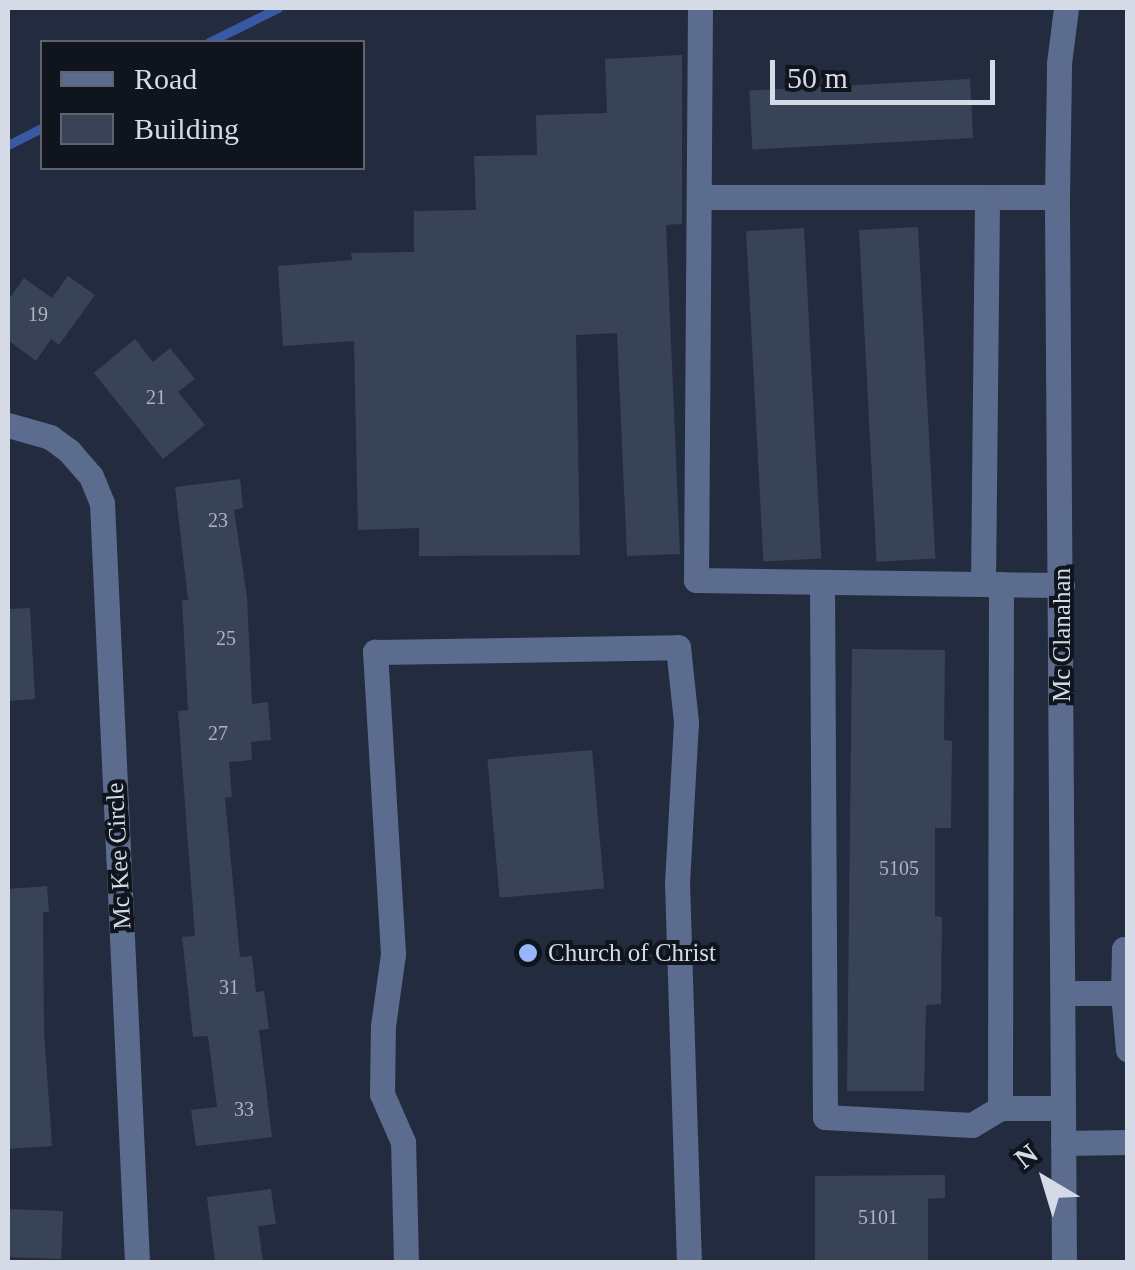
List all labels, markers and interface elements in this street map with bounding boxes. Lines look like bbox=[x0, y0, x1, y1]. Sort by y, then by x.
legend bbox=[40, 40, 365, 170]
scale bar bbox=[775, 40, 1000, 102]
text: 50 m bbox=[787, 61, 848, 94]
text: Road bbox=[134, 62, 197, 95]
text: Building bbox=[134, 112, 239, 145]
house number: 19 bbox=[28, 302, 48, 326]
house number: 21 bbox=[146, 385, 166, 409]
house number: 23 bbox=[208, 508, 228, 532]
street label: Mc Clanahan bbox=[1047, 568, 1077, 702]
house number: 25 bbox=[216, 626, 236, 650]
house number: 27 bbox=[208, 721, 228, 745]
street label: Mc Kee Circle bbox=[100, 782, 138, 930]
house number: 5105 bbox=[879, 856, 919, 880]
place label: Church of Christ bbox=[548, 938, 716, 968]
marker: Church of Christ bbox=[517, 942, 539, 964]
house number: 31 bbox=[219, 975, 239, 999]
house number: 33 bbox=[234, 1097, 254, 1121]
north arrow bbox=[995, 1130, 1095, 1230]
text: N bbox=[1009, 1138, 1044, 1174]
house number: 5101 bbox=[858, 1205, 898, 1229]

